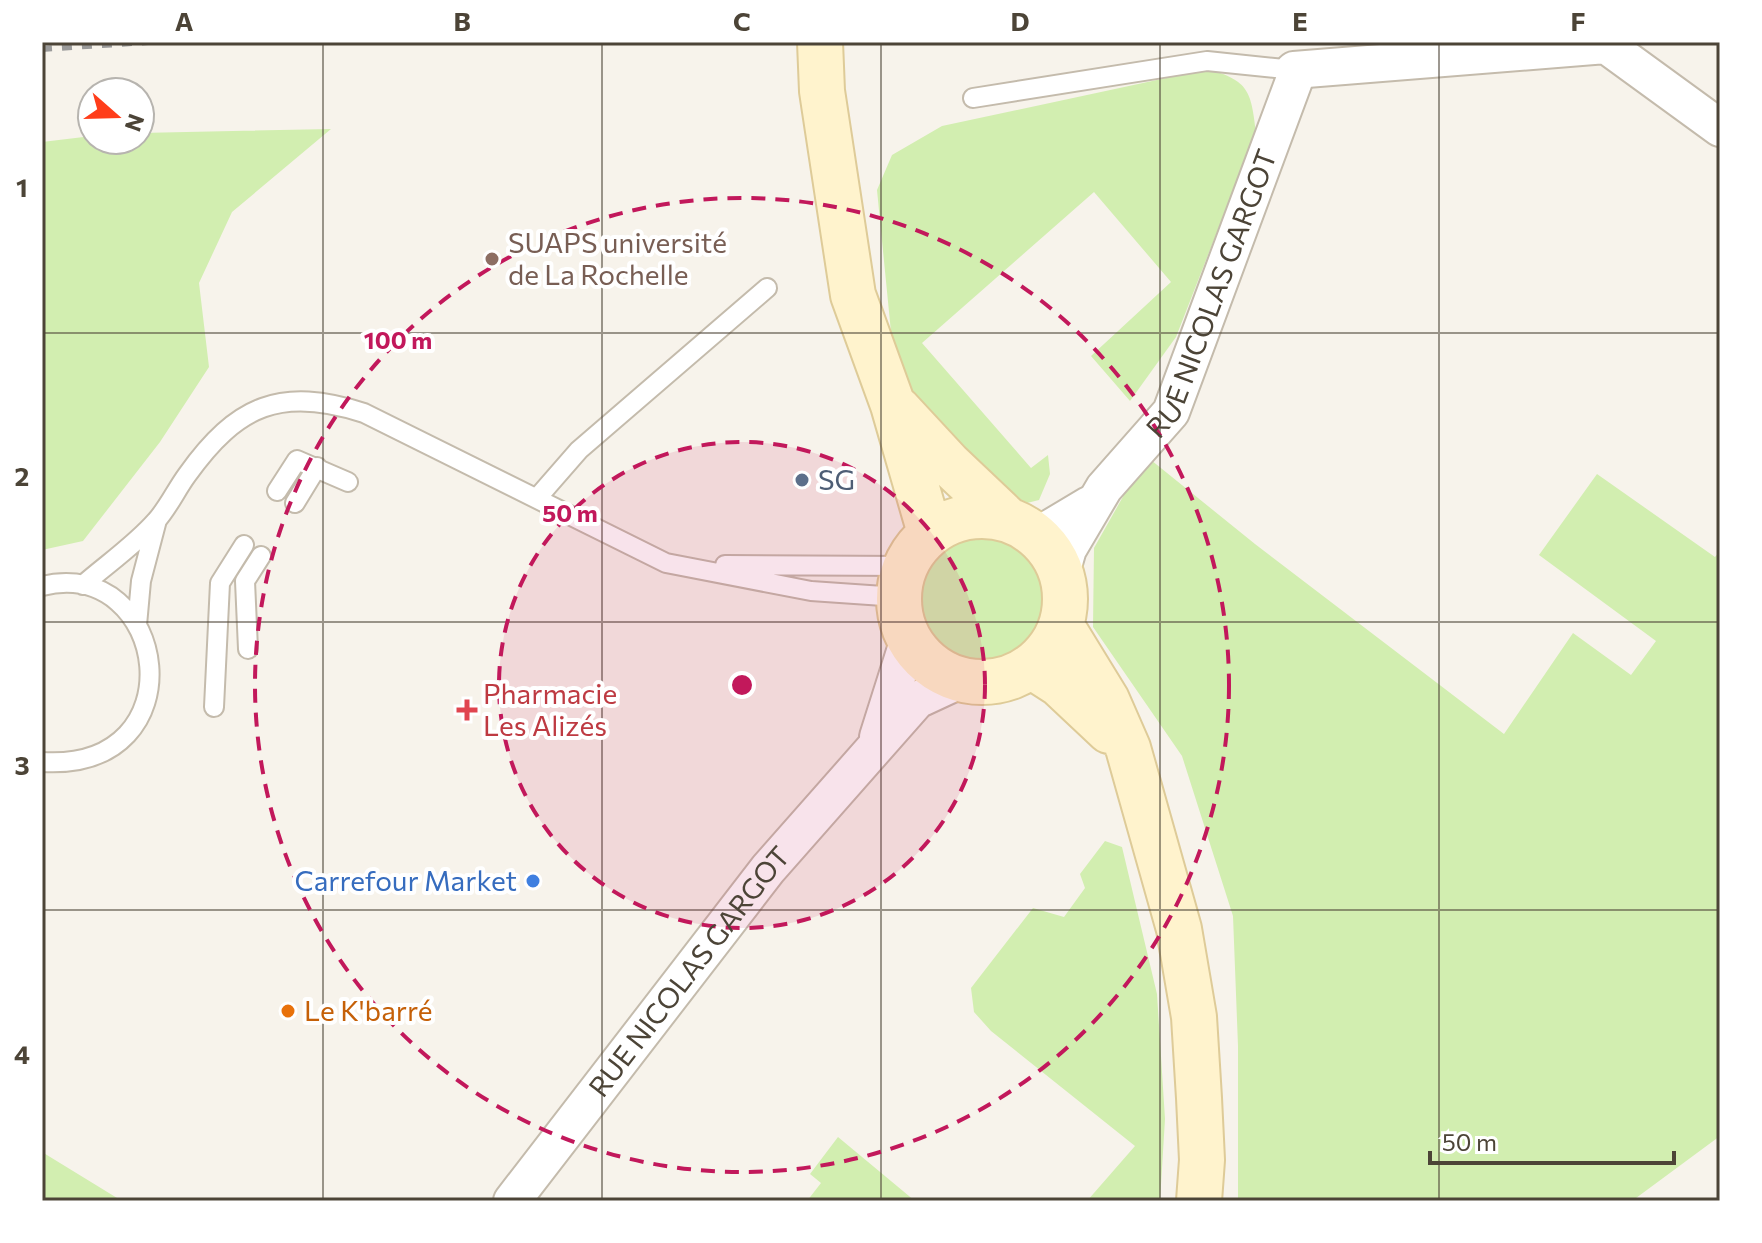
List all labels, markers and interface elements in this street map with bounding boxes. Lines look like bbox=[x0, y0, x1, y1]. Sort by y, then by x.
text: A bbox=[175, 5, 194, 36]
text: B bbox=[453, 5, 471, 36]
text: C bbox=[733, 5, 751, 36]
text: D bbox=[1010, 5, 1030, 36]
text: E bbox=[1292, 5, 1308, 36]
text: F bbox=[1570, 5, 1586, 36]
north arrow bbox=[76, 76, 156, 156]
text: N bbox=[120, 111, 151, 135]
street label: RUE NICOLAS GARGOT bbox=[1138, 144, 1283, 444]
text: 1 bbox=[16, 171, 28, 202]
place label: SUAPS université de La Rochelle bbox=[508, 225, 727, 291]
marker: SUAPS université de La Rochelle bbox=[483, 250, 501, 268]
text: 100 m bbox=[364, 325, 432, 354]
text: 2 bbox=[15, 460, 29, 491]
place label: SG bbox=[818, 462, 855, 496]
marker: SG bbox=[793, 471, 811, 489]
text: 50 m bbox=[542, 498, 598, 527]
centre of rings bbox=[728, 671, 756, 699]
place label: Pharmacie Les Alizés bbox=[483, 676, 617, 742]
marker: Pharmacie Les Alizés bbox=[458, 701, 476, 719]
text: 3 bbox=[14, 749, 30, 780]
street label: RUE NICOLAS GARGOT bbox=[581, 839, 796, 1103]
place label: Carrefour Market bbox=[294, 863, 517, 897]
marker: Carrefour Market bbox=[524, 872, 542, 890]
place label: Le K'barré bbox=[304, 993, 432, 1027]
marker: Le K'barré bbox=[279, 1002, 297, 1020]
text: 4 bbox=[14, 1038, 30, 1069]
scale bar bbox=[1430, 1115, 1674, 1165]
text: 50 m bbox=[1442, 1127, 1497, 1156]

